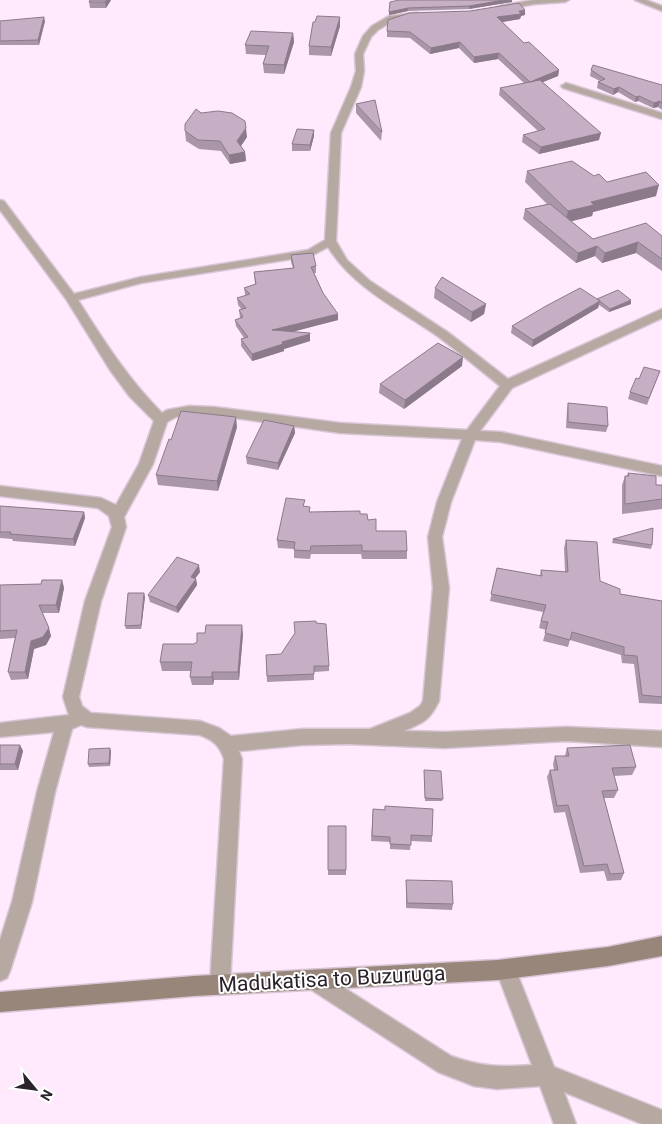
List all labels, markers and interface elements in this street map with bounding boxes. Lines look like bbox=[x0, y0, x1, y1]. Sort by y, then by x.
street label: Madukatisa to Buzuruga bbox=[218, 961, 446, 997]
north arrow bbox=[10, 1064, 60, 1114]
text: N bbox=[37, 1087, 56, 1104]

